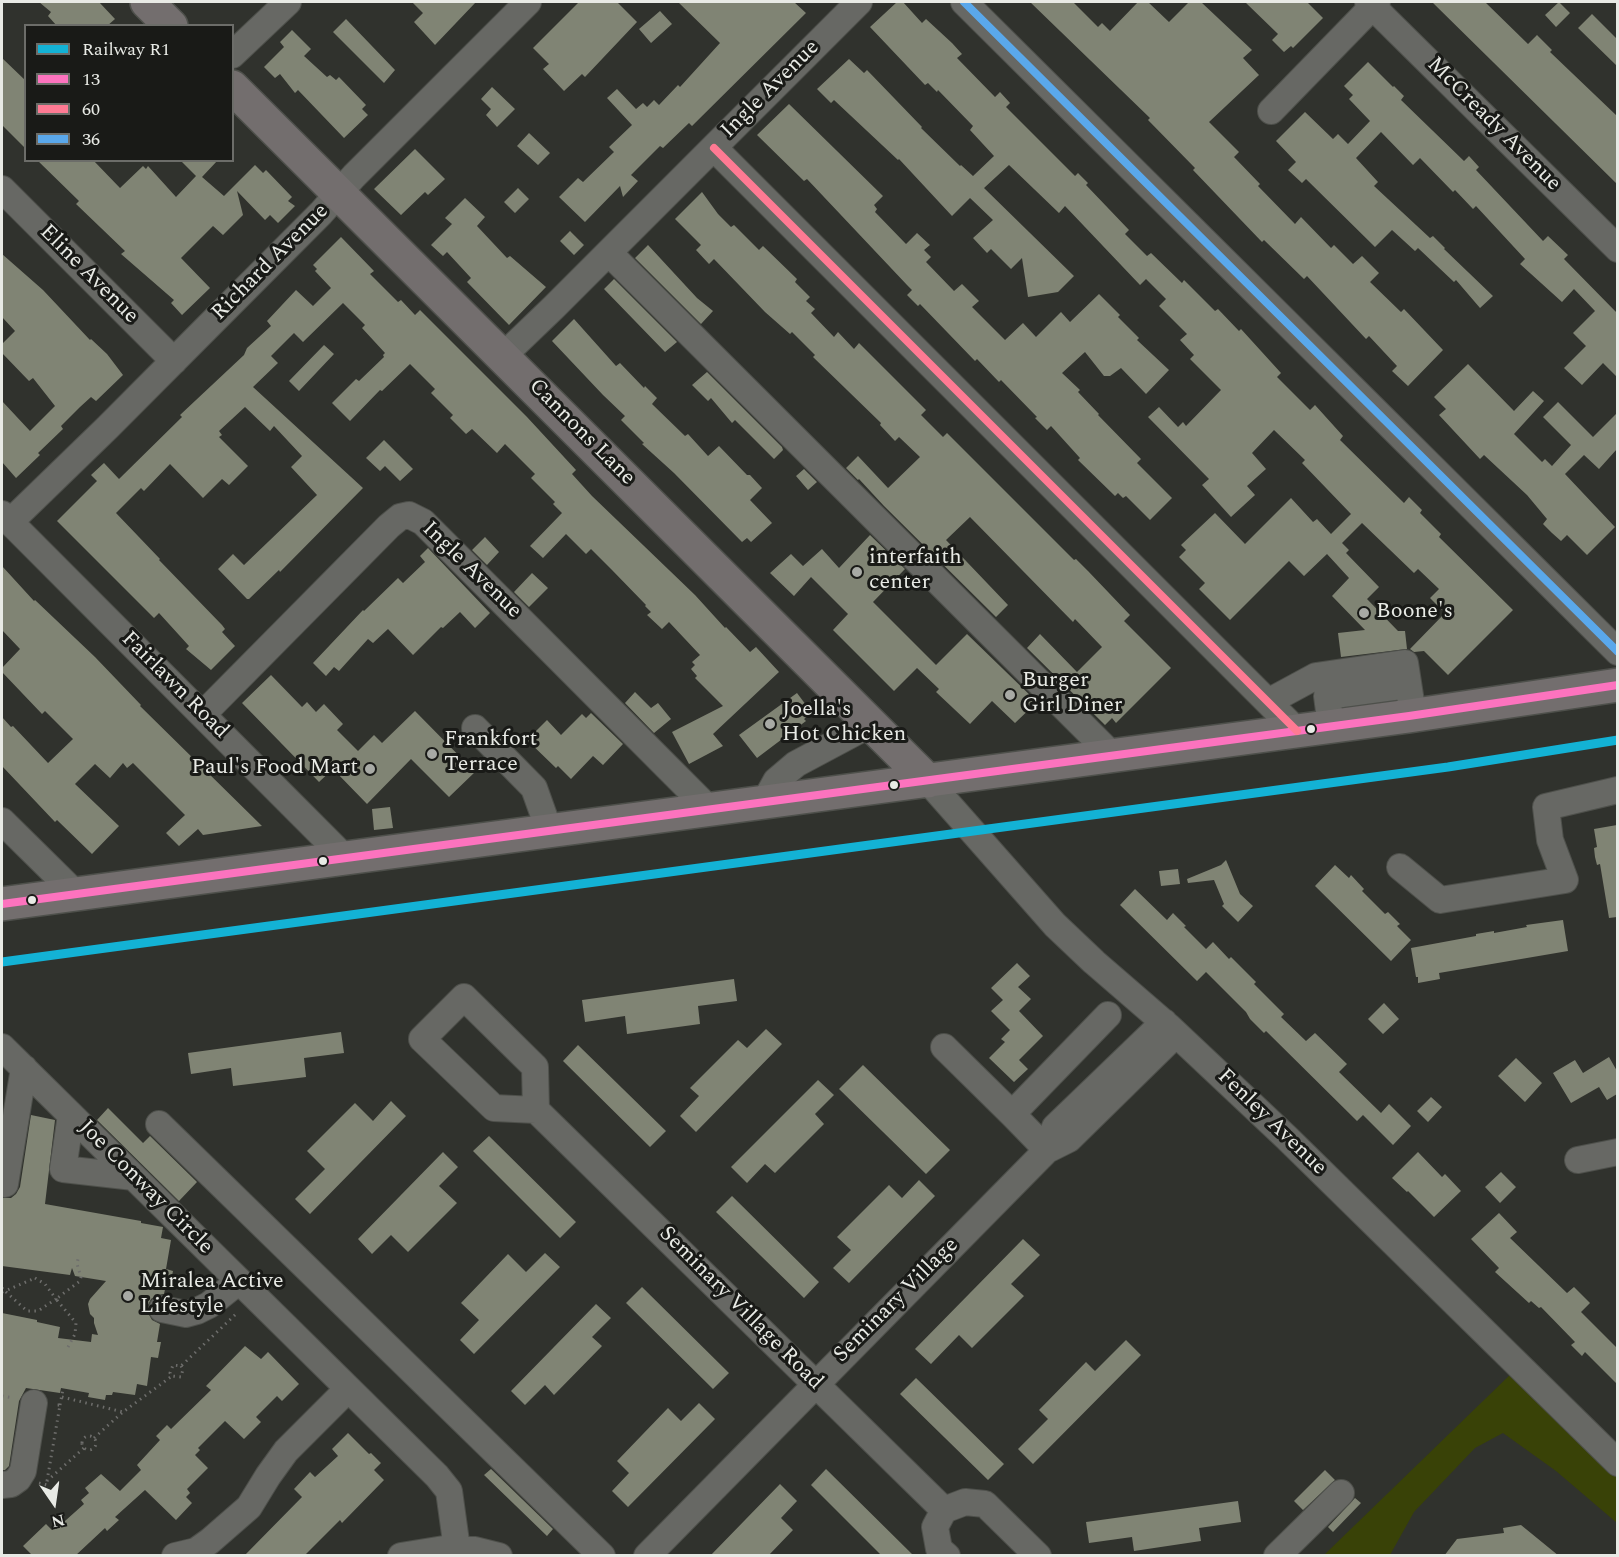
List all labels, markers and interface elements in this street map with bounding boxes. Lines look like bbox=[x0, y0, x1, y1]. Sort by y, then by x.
legend bbox=[24, 24, 234, 162]
street label: Ingle Avenue bbox=[716, 35, 826, 145]
text: Railway R1 bbox=[82, 36, 170, 63]
street label: McCready Avenue bbox=[1420, 52, 1566, 198]
text: 13 bbox=[82, 66, 100, 93]
text: 60 bbox=[82, 96, 100, 123]
text: 36 bbox=[82, 126, 100, 153]
street label: Richard Avenue bbox=[207, 199, 335, 327]
street label: Eline Avenue bbox=[33, 220, 143, 330]
street label: Cannons Lane bbox=[522, 374, 640, 492]
street label: Ingle Avenue bbox=[416, 517, 526, 625]
place label: interfaith center bbox=[869, 546, 962, 598]
marker: interfaith center bbox=[850, 565, 864, 579]
place label: Boone's bbox=[1376, 600, 1453, 626]
marker: Boone's bbox=[1357, 606, 1371, 620]
street label: Fairlawn Road bbox=[115, 627, 233, 745]
place label: Burger Girl Diner bbox=[1022, 669, 1123, 720]
marker: Burger Girl Diner bbox=[1003, 688, 1017, 702]
place label: Joella's Hot Chicken bbox=[782, 698, 906, 750]
marker: Joella's Hot Chicken bbox=[763, 717, 777, 731]
unlabelled marker bbox=[1305, 723, 1317, 735]
place label: Frankfort Terrace bbox=[444, 728, 537, 780]
marker: Frankfort Terrace bbox=[425, 747, 439, 761]
place label: Paul's Food Mart bbox=[191, 756, 358, 782]
marker: Paul's Food Mart bbox=[363, 762, 377, 776]
unlabelled marker bbox=[888, 779, 900, 791]
unlabelled marker bbox=[317, 855, 329, 867]
unlabelled marker bbox=[26, 894, 38, 906]
street label: Fenley Avenue bbox=[1211, 1064, 1331, 1182]
street label: Joe Conway Circle bbox=[72, 1115, 218, 1261]
street label: Seminary Village Road bbox=[653, 1222, 827, 1396]
street label: Seminary Village bbox=[829, 1233, 965, 1369]
place label: Miralea Active Lifestyle bbox=[140, 1270, 284, 1322]
marker: Miralea Active Lifestyle bbox=[121, 1289, 135, 1303]
north arrow bbox=[24, 1473, 84, 1533]
text: N bbox=[49, 1507, 67, 1534]

